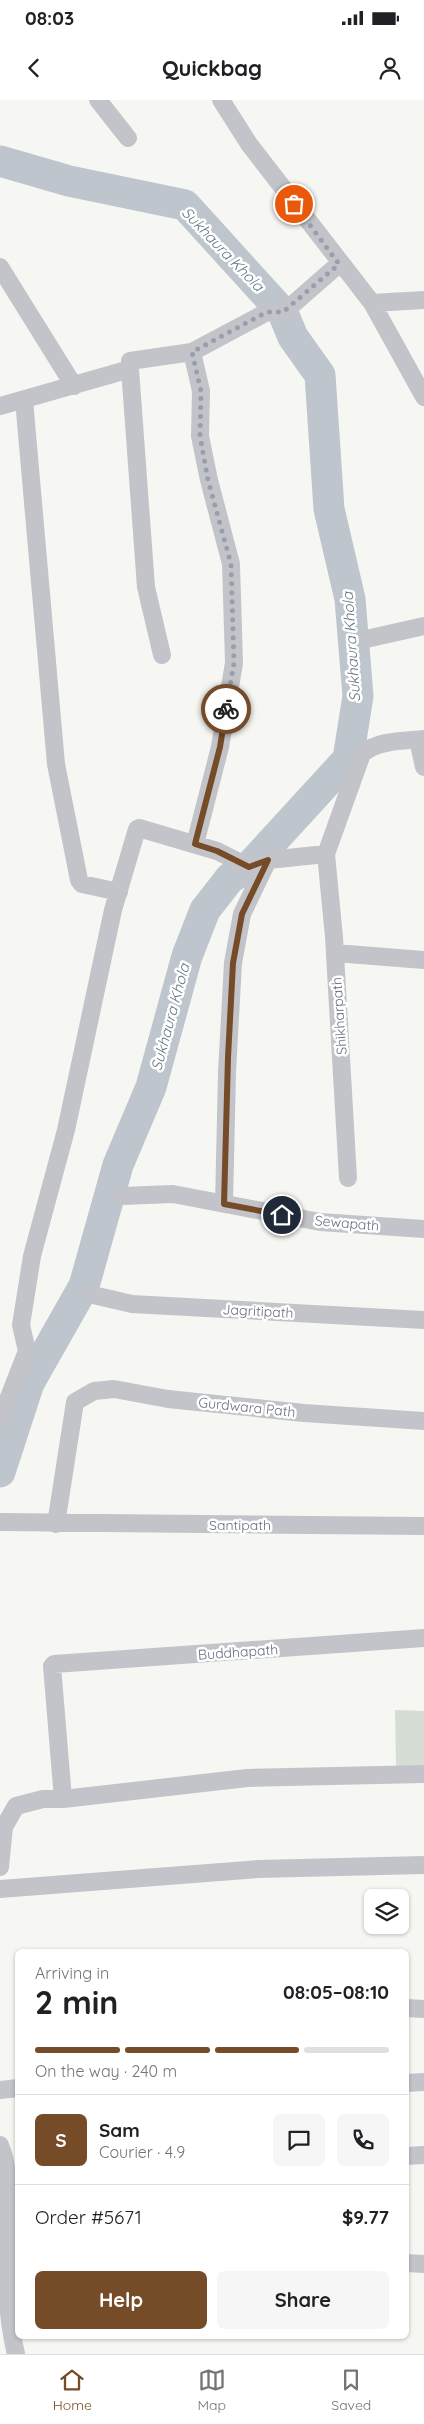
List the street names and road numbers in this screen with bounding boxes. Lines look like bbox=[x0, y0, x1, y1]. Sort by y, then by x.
street label: Shikharpath bbox=[327, 977, 351, 1055]
street label: Sewapath bbox=[314, 1211, 380, 1235]
street label: Jagritipath bbox=[222, 1300, 294, 1322]
street label: Gurdwara Path bbox=[198, 1393, 296, 1421]
street label: Santipath bbox=[209, 1516, 271, 1534]
street label: Buddhapath bbox=[197, 1640, 279, 1664]

